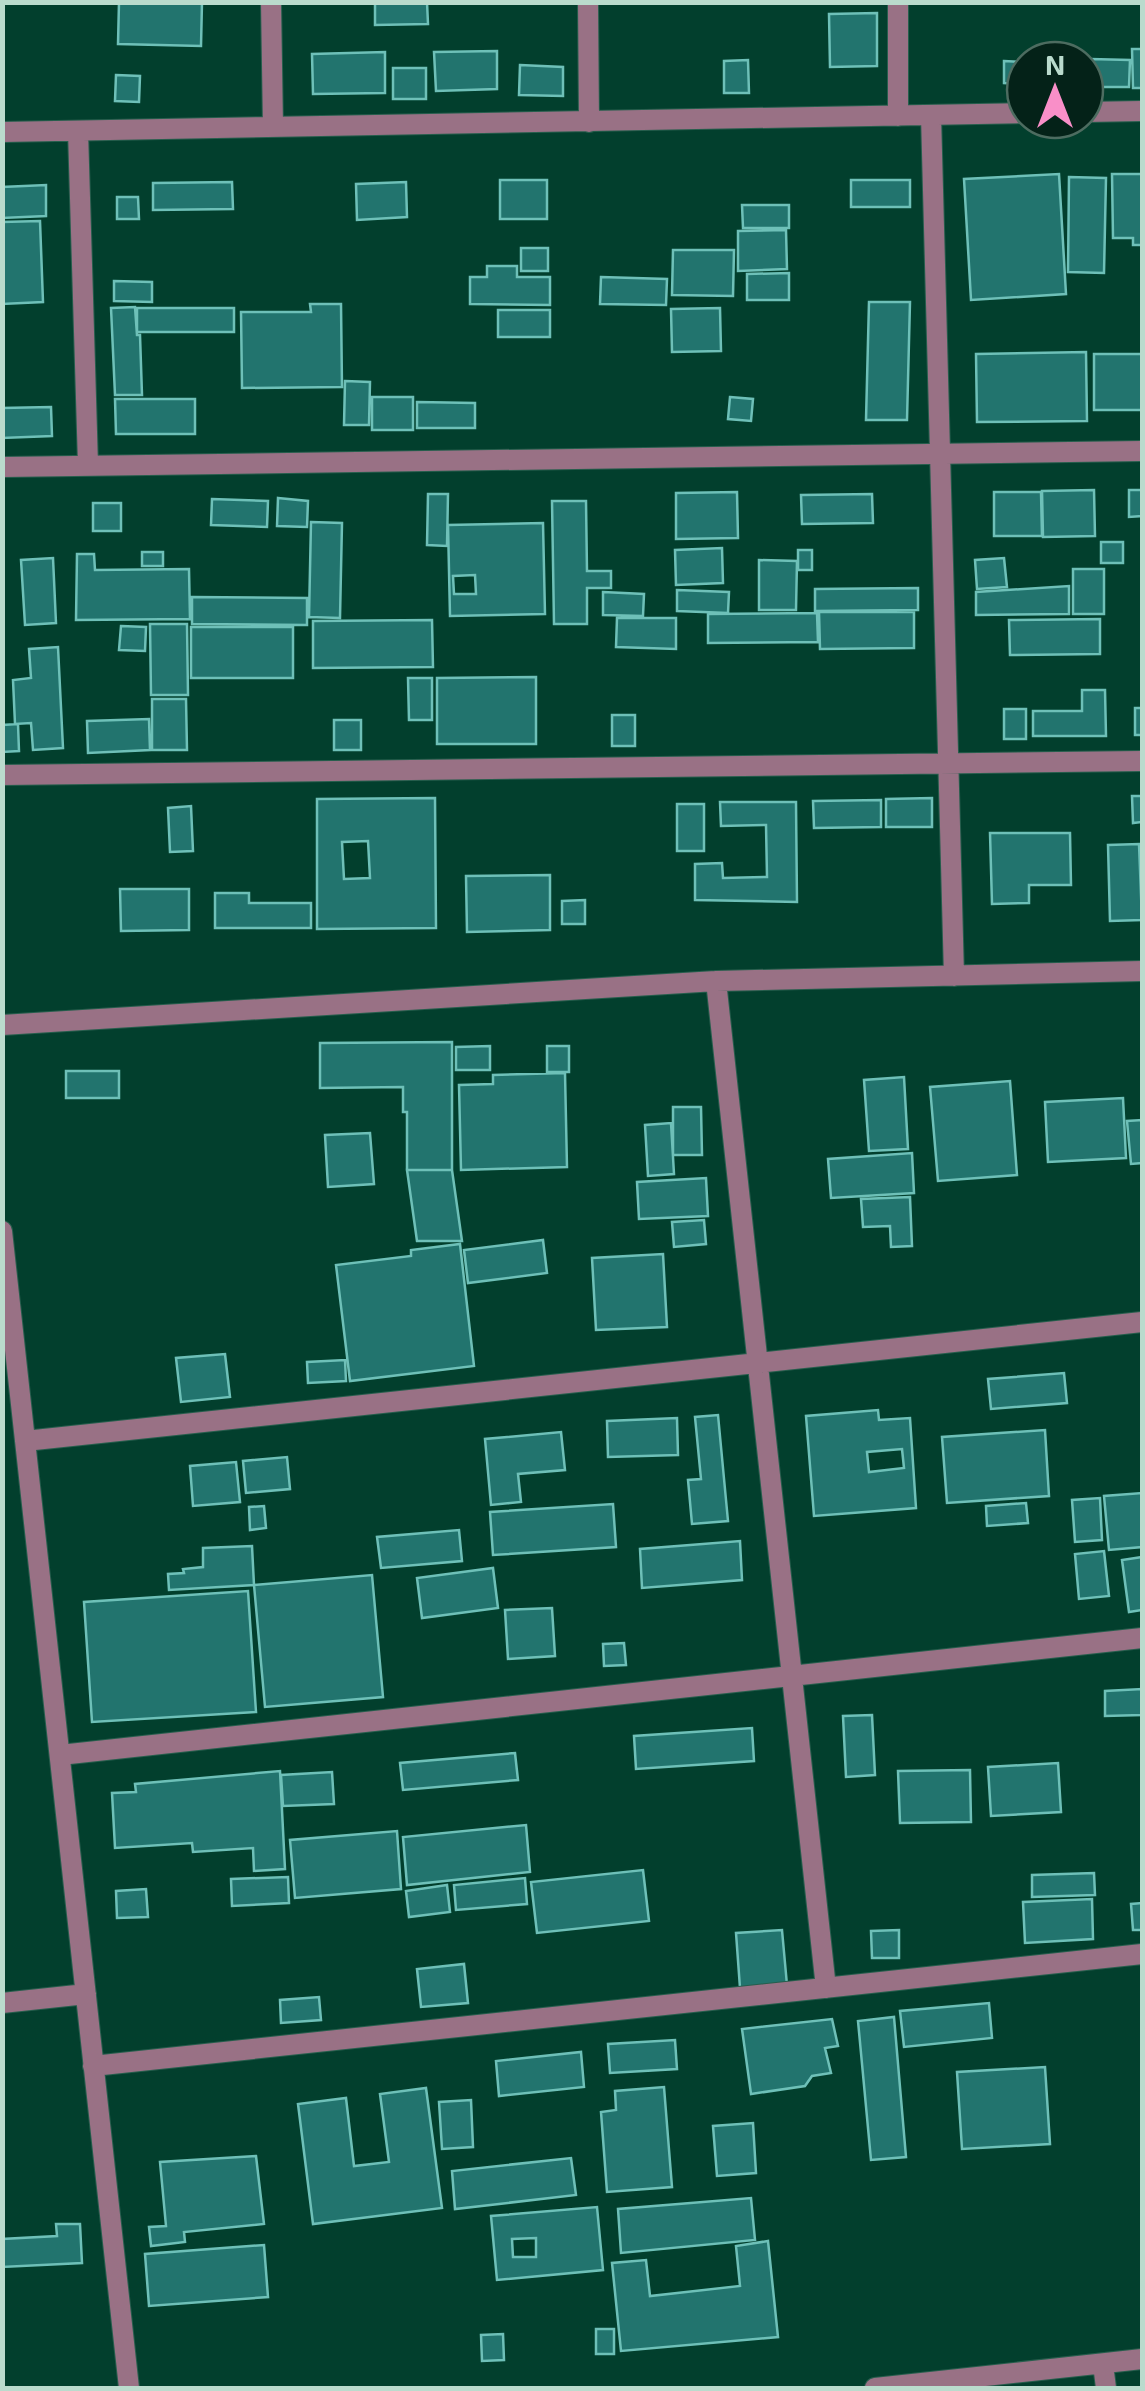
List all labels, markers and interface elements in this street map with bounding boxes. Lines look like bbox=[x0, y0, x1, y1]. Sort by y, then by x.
north arrow bbox=[1005, 40, 1105, 140]
text: N bbox=[1045, 47, 1065, 81]

